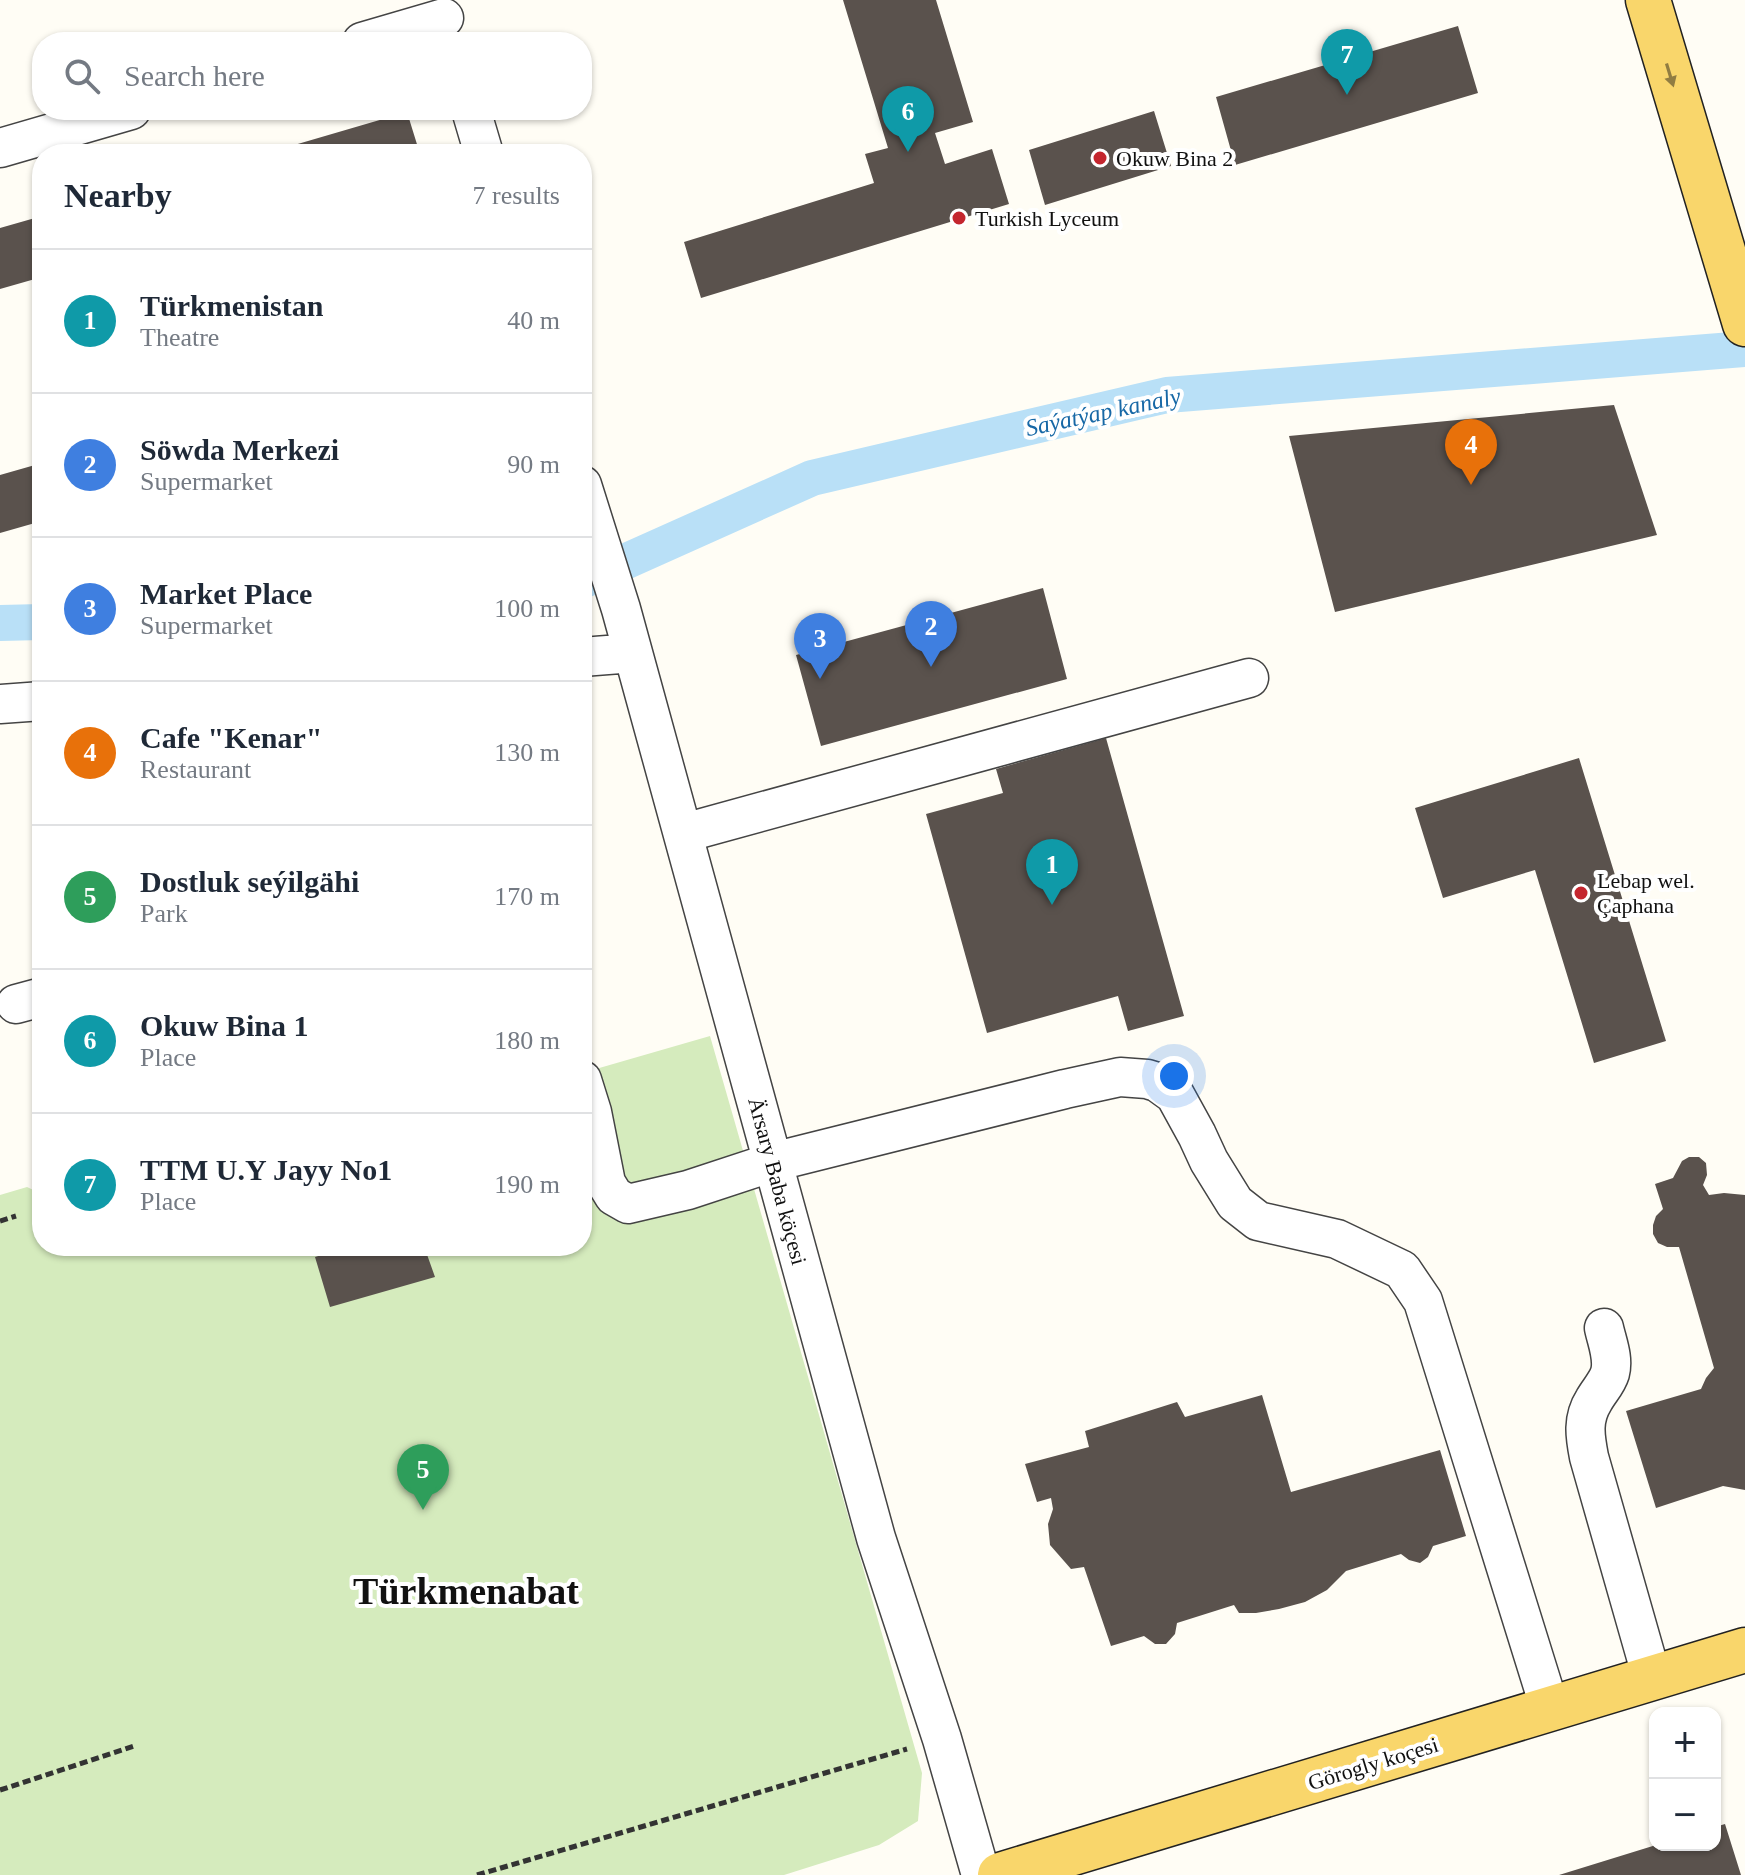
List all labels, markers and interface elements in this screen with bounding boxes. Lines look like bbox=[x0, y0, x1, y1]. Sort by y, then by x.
pin: 7 bbox=[1321, 29, 1373, 95]
search box bbox=[32, 32, 592, 120]
icon: search bbox=[60, 54, 104, 98]
text: Search here bbox=[124, 59, 265, 92]
one-way arrow bbox=[1664, 63, 1677, 87]
pin: 6 bbox=[882, 86, 934, 152]
place label: Okuw Bina 2 bbox=[1116, 146, 1233, 171]
marker: Okuw Bina 2 bbox=[1091, 149, 1109, 167]
text: Nearby bbox=[64, 177, 172, 214]
text: 7 results bbox=[473, 181, 560, 210]
place label: Turkish Lyceum bbox=[975, 206, 1119, 231]
marker: Turkish Lyceum bbox=[950, 209, 968, 227]
text: Türkmenistan bbox=[140, 289, 323, 322]
text: 1 bbox=[84, 306, 97, 335]
text: 40 m bbox=[507, 306, 560, 335]
text: Theatre bbox=[140, 323, 219, 352]
water label: Saýatýap kanaly bbox=[1023, 383, 1183, 441]
pin: 4 bbox=[1445, 419, 1497, 485]
text: Söwda Merkezi bbox=[140, 433, 339, 466]
text: 2 bbox=[84, 450, 97, 479]
text: 90 m bbox=[507, 450, 560, 479]
text: Supermarket bbox=[140, 467, 273, 496]
text: Market Place bbox=[140, 577, 312, 610]
text: 3 bbox=[84, 594, 97, 623]
text: 100 m bbox=[494, 594, 560, 623]
pin: 2 bbox=[905, 601, 957, 667]
text: Supermarket bbox=[140, 611, 273, 640]
pin: 3 bbox=[794, 613, 846, 679]
text: Cafe "Kenar" bbox=[140, 721, 322, 754]
text: 4 bbox=[84, 738, 97, 767]
text: 130 m bbox=[494, 738, 560, 767]
text: Restaurant bbox=[140, 755, 251, 784]
pin: 1 bbox=[1026, 839, 1078, 905]
text: Dostluk seýilgähi bbox=[140, 865, 359, 898]
place label: Lebap wel. Çaphana bbox=[1597, 868, 1695, 918]
text: 5 bbox=[84, 882, 97, 911]
text: 170 m bbox=[494, 882, 560, 911]
marker: Lebap wel. Çaphana bbox=[1572, 884, 1590, 902]
text: Park bbox=[140, 899, 188, 928]
text: Okuw Bina 1 bbox=[140, 1009, 308, 1042]
text: 6 bbox=[84, 1026, 97, 1055]
text: 180 m bbox=[494, 1026, 560, 1055]
text: Place bbox=[140, 1043, 196, 1072]
your location bbox=[1154, 1056, 1194, 1096]
street label: Ärsary Baba köçesi bbox=[743, 1095, 812, 1268]
text: TTM U.Y Jayy No1 bbox=[140, 1153, 392, 1186]
text: 7 bbox=[84, 1170, 97, 1199]
text: 190 m bbox=[494, 1170, 560, 1199]
text: Place bbox=[140, 1187, 196, 1216]
pin: 5 bbox=[397, 1444, 449, 1510]
district label: Türkmenabat bbox=[353, 1570, 579, 1612]
map controls bbox=[1649, 1707, 1721, 1851]
button: + bbox=[1649, 1707, 1721, 1779]
street label: Görogly koçesi bbox=[1305, 1732, 1441, 1795]
button: − bbox=[1649, 1779, 1721, 1851]

